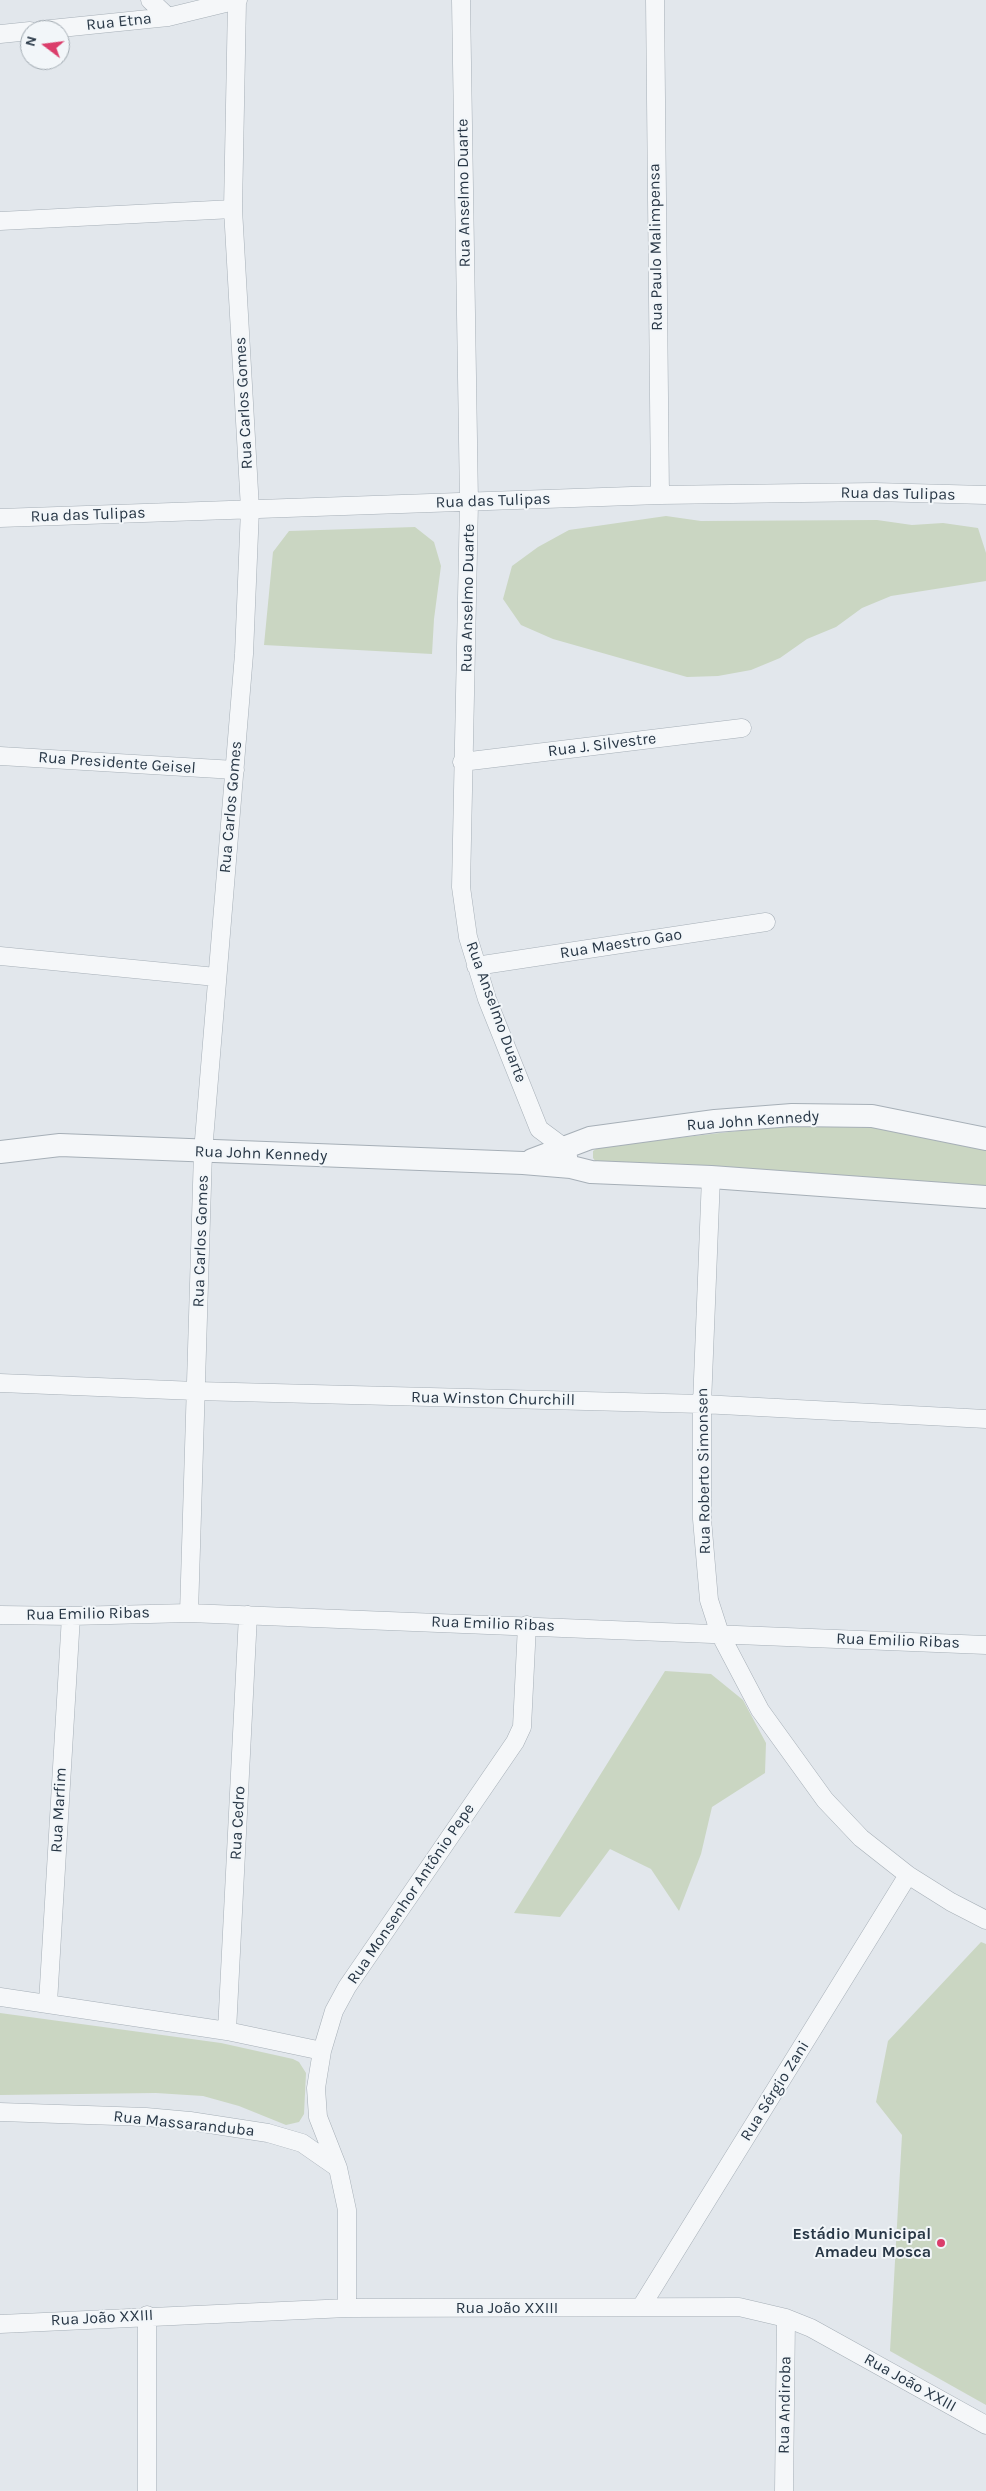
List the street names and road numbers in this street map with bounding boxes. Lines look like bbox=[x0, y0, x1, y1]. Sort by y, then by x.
street label: Rua Etna bbox=[85, 9, 153, 35]
street label: Rua Anselmo Duarte bbox=[453, 119, 475, 267]
street label: Rua Paulo Malimpensa bbox=[645, 163, 667, 331]
street label: Rua Carlos Gomes bbox=[231, 336, 257, 470]
street label: Rua das Tulipas bbox=[840, 483, 956, 505]
street label: Rua das Tulipas bbox=[435, 489, 551, 513]
street label: Rua das Tulipas bbox=[30, 503, 146, 527]
street label: Rua Anselmo Duarte bbox=[457, 524, 479, 672]
street label: Rua J. Silvestre bbox=[547, 729, 657, 761]
street label: Rua Carlos Gomes bbox=[216, 740, 246, 874]
street label: Rua Presidente Geisel bbox=[38, 748, 196, 778]
street label: Rua Maestro Gao bbox=[559, 925, 683, 963]
street label: Rua Anselmo Duarte bbox=[462, 939, 530, 1085]
street label: Rua John Kennedy bbox=[686, 1107, 820, 1135]
street label: Rua John Kennedy bbox=[194, 1142, 328, 1166]
street label: Rua Carlos Gomes bbox=[189, 1174, 213, 1308]
street label: Rua Roberto Simonsen bbox=[693, 1387, 715, 1555]
street label: Rua Winston Churchill bbox=[411, 1388, 575, 1410]
street label: Rua Emilio Ribas bbox=[26, 1603, 150, 1625]
street label: Rua Emilio Ribas bbox=[431, 1612, 555, 1636]
street label: Rua Emilio Ribas bbox=[836, 1629, 960, 1653]
street label: Rua Marfim bbox=[47, 1767, 71, 1853]
street label: Rua Cedro bbox=[226, 1785, 250, 1861]
street label: Rua Monsenhor Antônio Pepe bbox=[343, 1800, 479, 1988]
street label: Rua Sérgio Zani bbox=[737, 2037, 813, 2145]
street label: Rua Massaranduba bbox=[112, 2107, 256, 2141]
street label: Rua João XXIII bbox=[456, 2298, 558, 2318]
street label: Rua João XXIII bbox=[50, 2306, 154, 2330]
street label: Rua João XXIII bbox=[860, 2350, 960, 2416]
street label: Rua Andiroba bbox=[775, 2356, 795, 2454]

